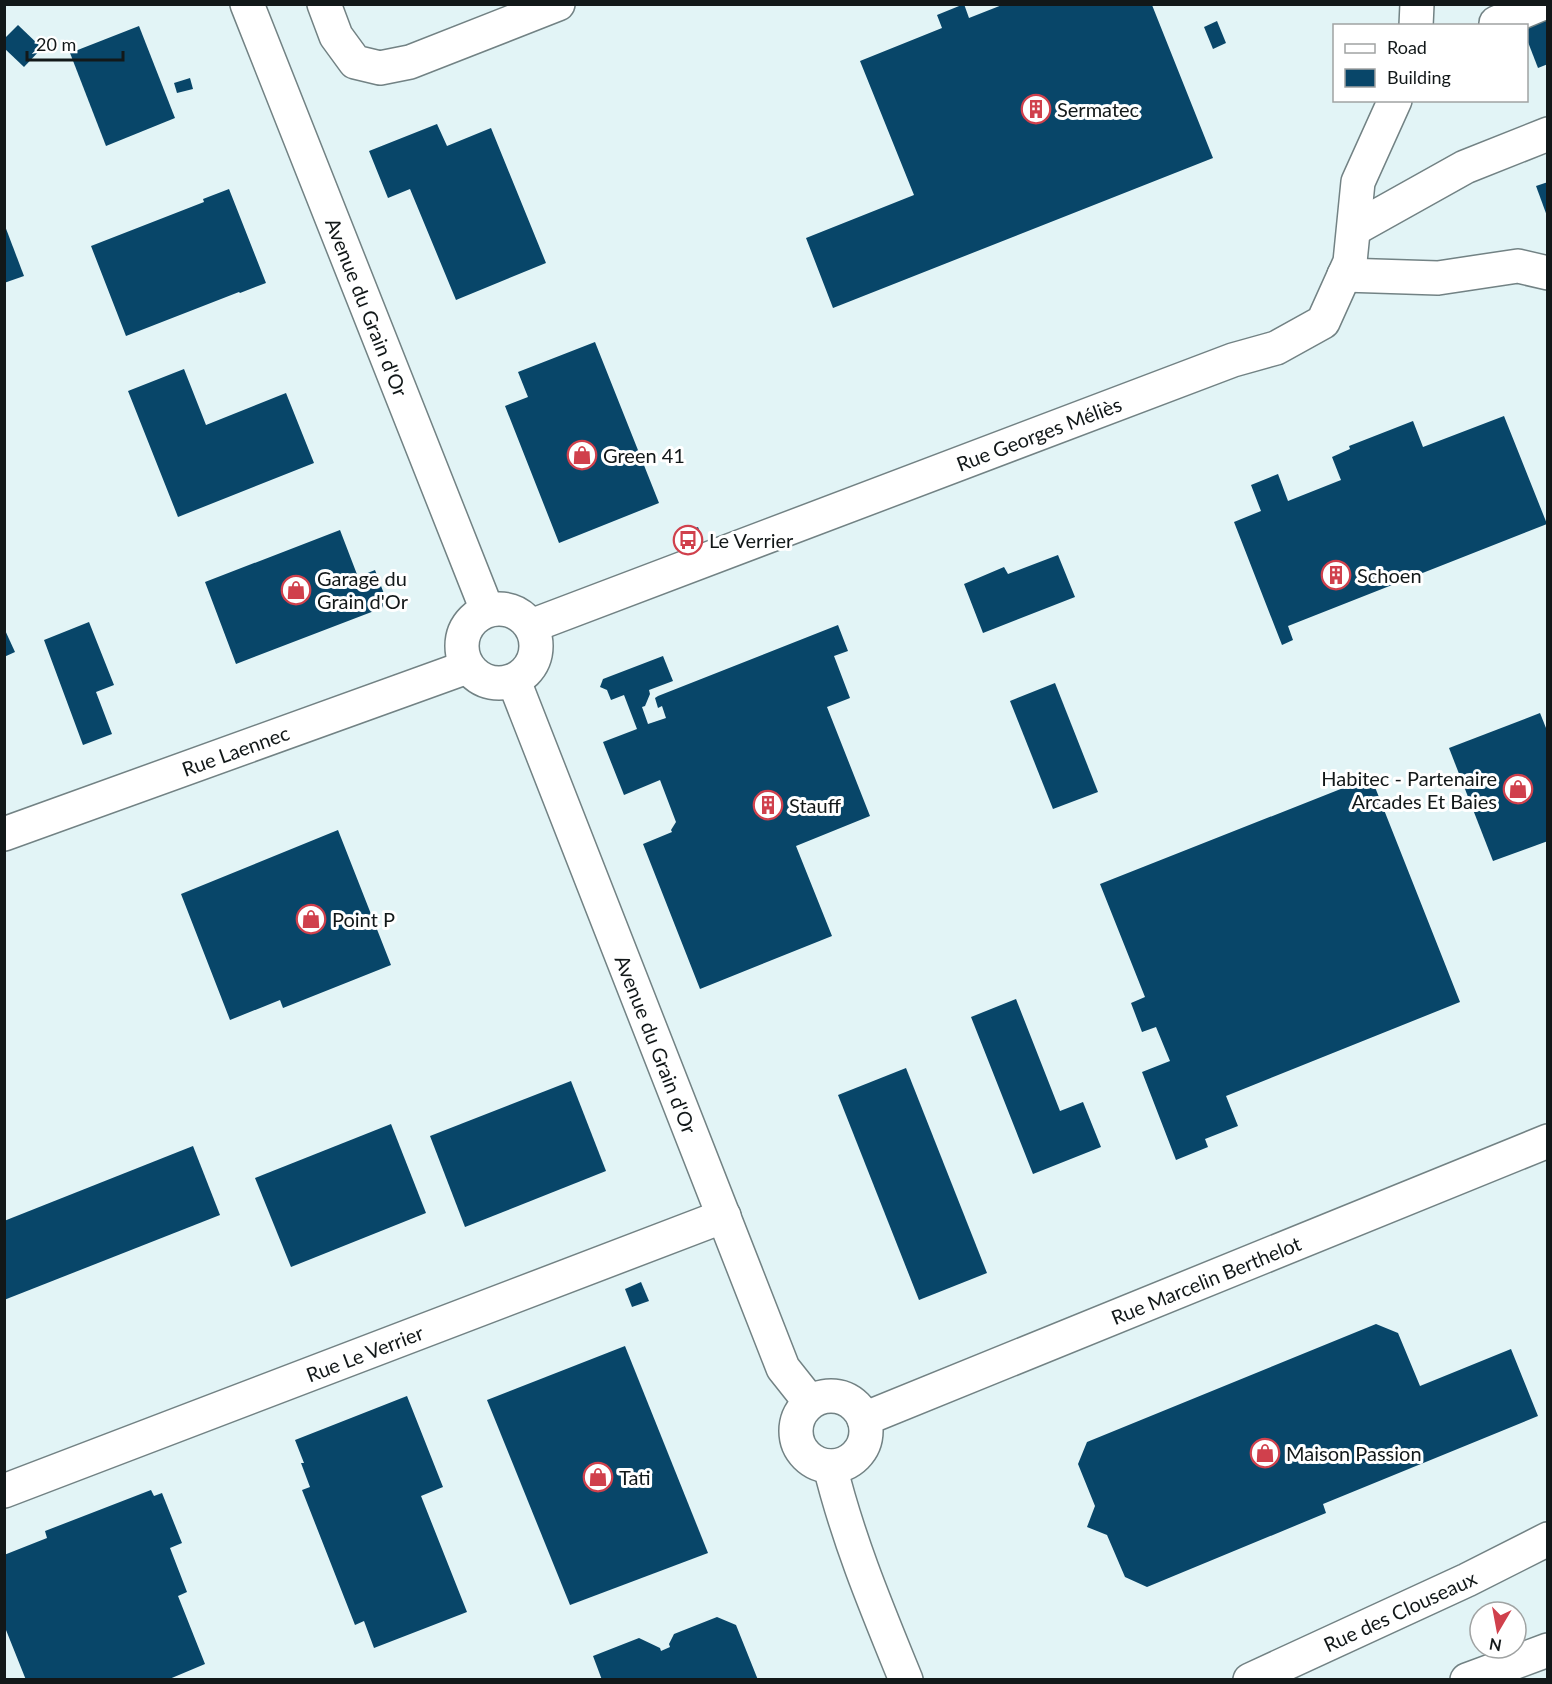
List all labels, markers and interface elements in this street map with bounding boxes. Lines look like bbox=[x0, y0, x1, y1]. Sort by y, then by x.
scale bar bbox=[27, 24, 123, 62]
legend bbox=[1333, 24, 1528, 102]
text: 20 m bbox=[36, 33, 76, 55]
text: Road bbox=[1387, 36, 1427, 58]
text: Building bbox=[1387, 66, 1451, 88]
building icon: Sermatec bbox=[1020, 93, 1052, 125]
place label: Sermatec bbox=[1057, 97, 1140, 121]
street label: Avenue du Grain d'Or bbox=[321, 214, 413, 400]
street label: Rue Georges Méliès bbox=[953, 391, 1125, 476]
shop icon: Green 41 bbox=[566, 439, 598, 471]
place label: Green 41 bbox=[603, 443, 685, 467]
bus stop icon: Le Verrier bbox=[672, 524, 704, 556]
place label: Le Verrier bbox=[709, 528, 794, 552]
building icon: Schoen bbox=[1320, 559, 1352, 591]
place label: Schoen bbox=[1357, 563, 1422, 587]
place label: Garage du Grain d'Or bbox=[317, 566, 409, 613]
shop icon: Garage du Grain d'Or bbox=[280, 574, 312, 606]
street label: Rue Laennec bbox=[179, 720, 293, 781]
place label: Habitec - Partenaire Arcades Et Baies bbox=[1321, 766, 1497, 813]
shop icon: Habitec - Partenaire Arcades Et Baies bbox=[1502, 773, 1534, 805]
building icon: Stauff bbox=[752, 789, 784, 821]
place label: Stauff bbox=[789, 793, 842, 817]
shop icon: Point P bbox=[295, 903, 327, 935]
place label: Point P bbox=[332, 907, 395, 931]
street label: Avenue du Grain d'Or bbox=[610, 951, 702, 1138]
street label: Rue Marcelin Berthelot bbox=[1108, 1231, 1304, 1329]
street label: Rue Le Verrier bbox=[303, 1320, 427, 1386]
shop icon: Maison Passion bbox=[1249, 1437, 1281, 1469]
place label: Maison Passion bbox=[1286, 1441, 1422, 1465]
shop icon: Tati bbox=[582, 1461, 614, 1493]
place label: Tati bbox=[619, 1465, 651, 1489]
street label: Rue des Clouseaux bbox=[1320, 1565, 1480, 1656]
north arrow bbox=[1468, 1600, 1528, 1660]
text: N bbox=[1488, 1635, 1503, 1656]

